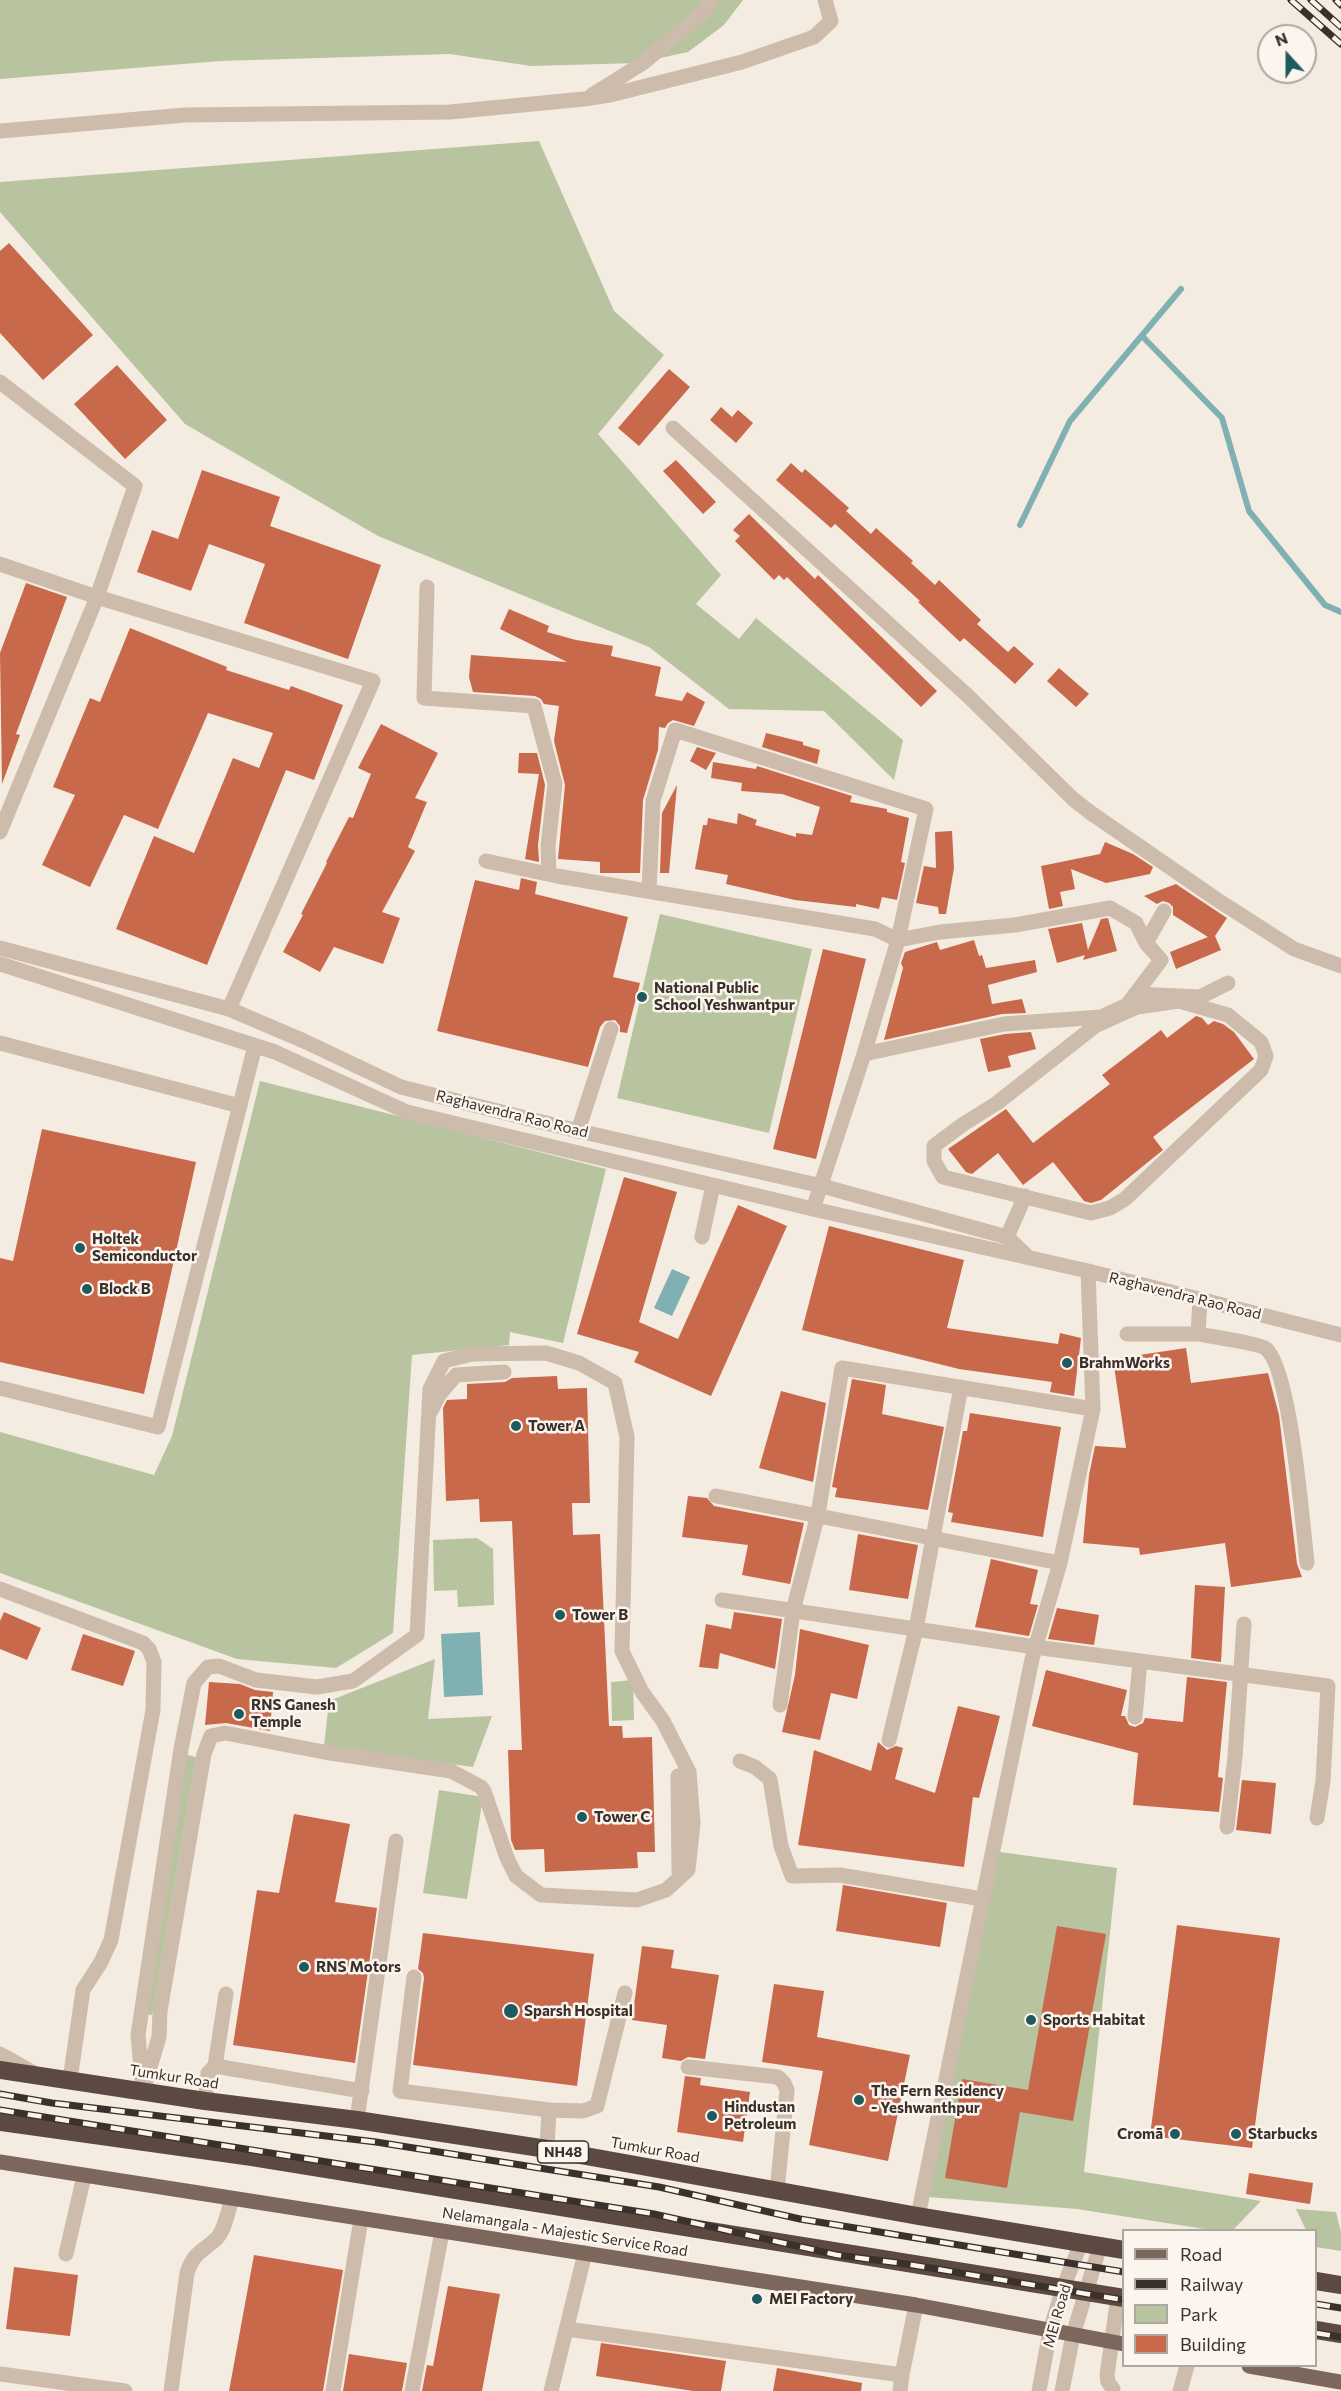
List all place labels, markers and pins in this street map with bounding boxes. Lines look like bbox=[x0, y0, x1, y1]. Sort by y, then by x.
place label: National Public School Yeshwantpur bbox=[654, 979, 795, 1014]
marker: National Public School Yeshwantpur bbox=[635, 990, 649, 1004]
place label: Holtek Semiconductor bbox=[92, 1230, 197, 1265]
marker: Holtek Semiconductor bbox=[73, 1241, 87, 1255]
place label: Block B bbox=[99, 1280, 151, 1298]
marker: Block B bbox=[80, 1282, 94, 1296]
place label: BrahmWorks bbox=[1079, 1354, 1170, 1372]
marker: BrahmWorks bbox=[1060, 1356, 1074, 1370]
place label: Tower A bbox=[528, 1417, 585, 1435]
marker: Tower A bbox=[509, 1419, 523, 1433]
place label: Tower B bbox=[572, 1606, 628, 1624]
marker: Tower B bbox=[553, 1608, 567, 1622]
place label: RNS Ganesh Temple bbox=[251, 1696, 336, 1731]
marker: RNS Ganesh Temple bbox=[232, 1707, 246, 1721]
place label: Tower C bbox=[594, 1808, 651, 1826]
marker: Tower C bbox=[575, 1810, 589, 1824]
place label: RNS Motors bbox=[316, 1958, 401, 1976]
marker: RNS Motors bbox=[297, 1960, 311, 1974]
marker: Sparsh Hospital bbox=[502, 2002, 520, 2020]
place label: Sparsh Hospital bbox=[524, 2002, 633, 2020]
place label: Sports Habitat bbox=[1043, 2011, 1145, 2029]
marker: Sports Habitat bbox=[1024, 2013, 1038, 2027]
place label: The Fern Residency - Yeshwanthpur bbox=[871, 2082, 1004, 2117]
marker: The Fern Residency - Yeshwanthpur bbox=[852, 2093, 866, 2107]
place label: Hindustan Petroleum bbox=[724, 2098, 796, 2133]
marker: Hindustan Petroleum bbox=[705, 2109, 719, 2123]
place label: Cromā bbox=[1117, 2125, 1163, 2143]
place label: Starbucks bbox=[1248, 2125, 1318, 2143]
marker: Cromā bbox=[1168, 2127, 1182, 2141]
marker: Starbucks bbox=[1229, 2127, 1243, 2141]
place label: MEI Factory bbox=[769, 2290, 853, 2308]
marker: MEI Factory bbox=[750, 2292, 764, 2306]

